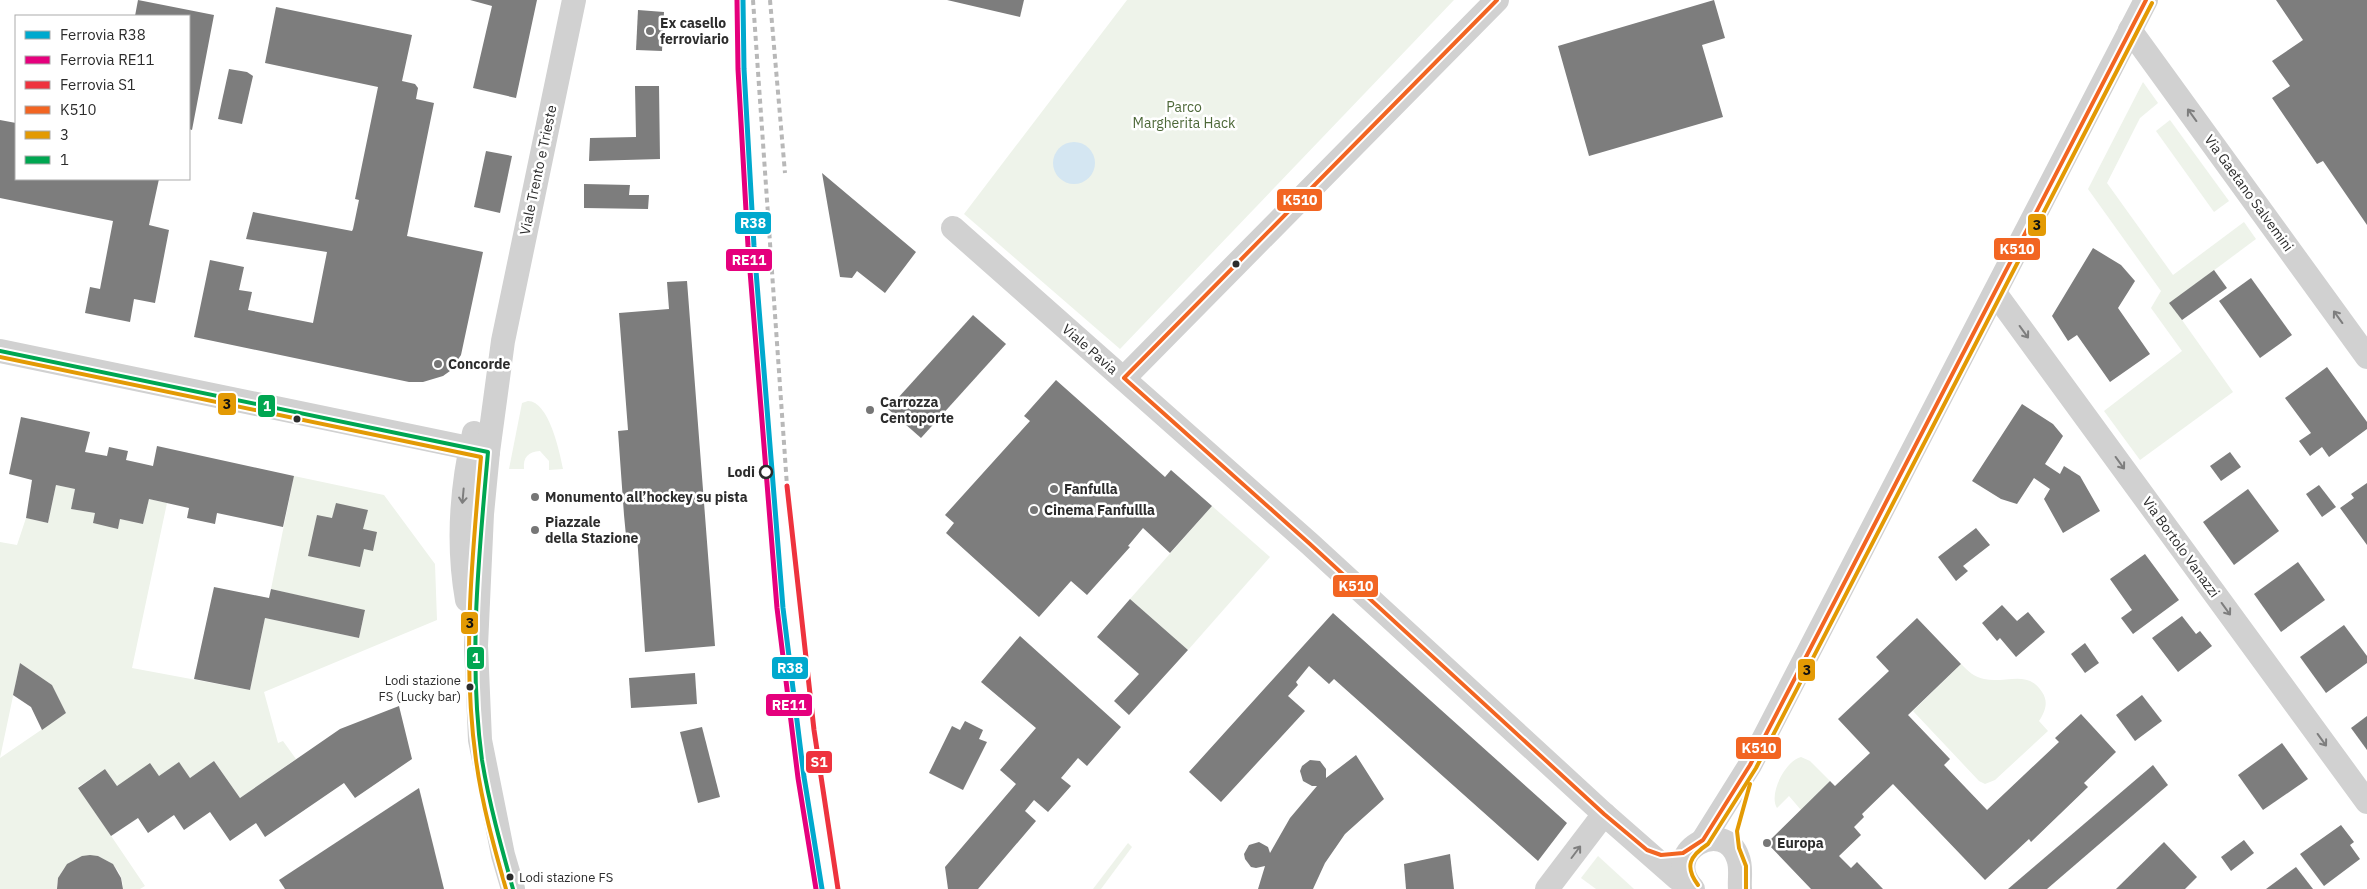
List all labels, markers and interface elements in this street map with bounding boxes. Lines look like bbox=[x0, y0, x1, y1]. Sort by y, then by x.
place label: Ex casello ferroviario bbox=[660, 14, 729, 48]
legend bbox=[15, 15, 190, 180]
text: Ferrovia R38 bbox=[60, 25, 146, 44]
marker: Ex casello ferroviario bbox=[644, 25, 656, 37]
text: Ferrovia RE11 bbox=[60, 50, 155, 69]
text: Ferrovia S1 bbox=[60, 75, 136, 94]
park label: Parco Margherita Hack bbox=[1133, 98, 1236, 132]
text: K510 bbox=[60, 100, 97, 119]
street label: Viale Trento e Trieste bbox=[515, 103, 561, 237]
one-way arrow bbox=[2187, 108, 2197, 122]
text: 3 bbox=[60, 125, 69, 144]
street label: Via Gaetano Salvemini bbox=[2201, 131, 2297, 255]
text: 1 bbox=[60, 150, 69, 169]
line badge: K510 bbox=[1276, 188, 1323, 212]
text: K510 bbox=[1283, 191, 1317, 209]
line badge: R38 bbox=[734, 211, 772, 235]
line badge: 3 bbox=[2027, 213, 2047, 237]
text: R38 bbox=[740, 214, 766, 232]
text: 3 bbox=[2033, 216, 2041, 234]
line badge: K510 bbox=[1993, 237, 2041, 261]
text: K510 bbox=[2000, 240, 2034, 258]
line badge: RE11 bbox=[725, 248, 773, 272]
text: RE11 bbox=[732, 251, 767, 269]
unlabelled marker bbox=[1231, 259, 1241, 269]
one-way arrow bbox=[2333, 311, 2344, 324]
street label: Viale Pavia bbox=[1058, 320, 1122, 378]
one-way arrow bbox=[2019, 325, 2029, 339]
place label: Concorde bbox=[448, 355, 511, 373]
marker: Concorde bbox=[432, 358, 444, 370]
line badge: 3 bbox=[217, 392, 237, 416]
place label: Carrozza Centoporte bbox=[880, 393, 954, 427]
line badge: 1 bbox=[257, 394, 276, 418]
text: 3 bbox=[223, 395, 231, 413]
text: 1 bbox=[263, 397, 272, 415]
marker: Carrozza Centoporte bbox=[864, 404, 876, 416]
unlabelled marker bbox=[292, 414, 302, 424]
one-way arrow bbox=[2115, 456, 2125, 470]
place label: Lodi bbox=[727, 463, 755, 481]
marker: Lodi bbox=[759, 465, 773, 479]
place label: Fanfulla bbox=[1064, 480, 1118, 498]
marker: Fanfulla bbox=[1048, 483, 1060, 495]
one-way arrow bbox=[458, 488, 467, 504]
place label: Monumento all’hockey su pista bbox=[545, 488, 748, 506]
marker: Monumento all’hockey su pista bbox=[529, 491, 541, 503]
street label: Via Bortolo Vanazzi bbox=[2138, 493, 2224, 601]
place label: Cinema Fanfullla bbox=[1044, 501, 1155, 519]
marker: Cinema Fanfullla bbox=[1028, 504, 1040, 516]
place label: Piazzale della Stazione bbox=[545, 513, 639, 547]
marker: Piazzale della Stazione bbox=[529, 524, 541, 536]
line badge: K510 bbox=[1332, 574, 1379, 598]
text: K510 bbox=[1339, 577, 1373, 595]
one-way arrow bbox=[2221, 602, 2231, 616]
line badge: 3 bbox=[460, 611, 479, 635]
text: 3 bbox=[466, 614, 474, 632]
line badge: 1 bbox=[466, 646, 485, 670]
text: 1 bbox=[472, 649, 481, 667]
line badge: R38 bbox=[771, 656, 809, 680]
line badge: 3 bbox=[1797, 658, 1816, 682]
text: R38 bbox=[777, 659, 803, 677]
text: 3 bbox=[1803, 661, 1811, 679]
place label: Lodi stazione FS (Lucky bar) bbox=[378, 672, 461, 705]
marker: Lodi stazione FS (Lucky bar) bbox=[465, 682, 475, 692]
line badge: RE11 bbox=[765, 693, 813, 717]
text: RE11 bbox=[772, 696, 807, 714]
one-way arrow bbox=[2316, 733, 2327, 746]
line badge: K510 bbox=[1735, 736, 1782, 760]
text: K510 bbox=[1742, 739, 1776, 757]
line badge: S1 bbox=[805, 750, 833, 774]
text: S1 bbox=[810, 753, 828, 771]
place label: Europa bbox=[1777, 834, 1824, 852]
marker: Europa bbox=[1761, 837, 1773, 849]
one-way arrow bbox=[1570, 845, 1581, 858]
place label: Lodi stazione FS bbox=[519, 869, 613, 886]
marker: Lodi stazione FS bbox=[505, 872, 515, 882]

